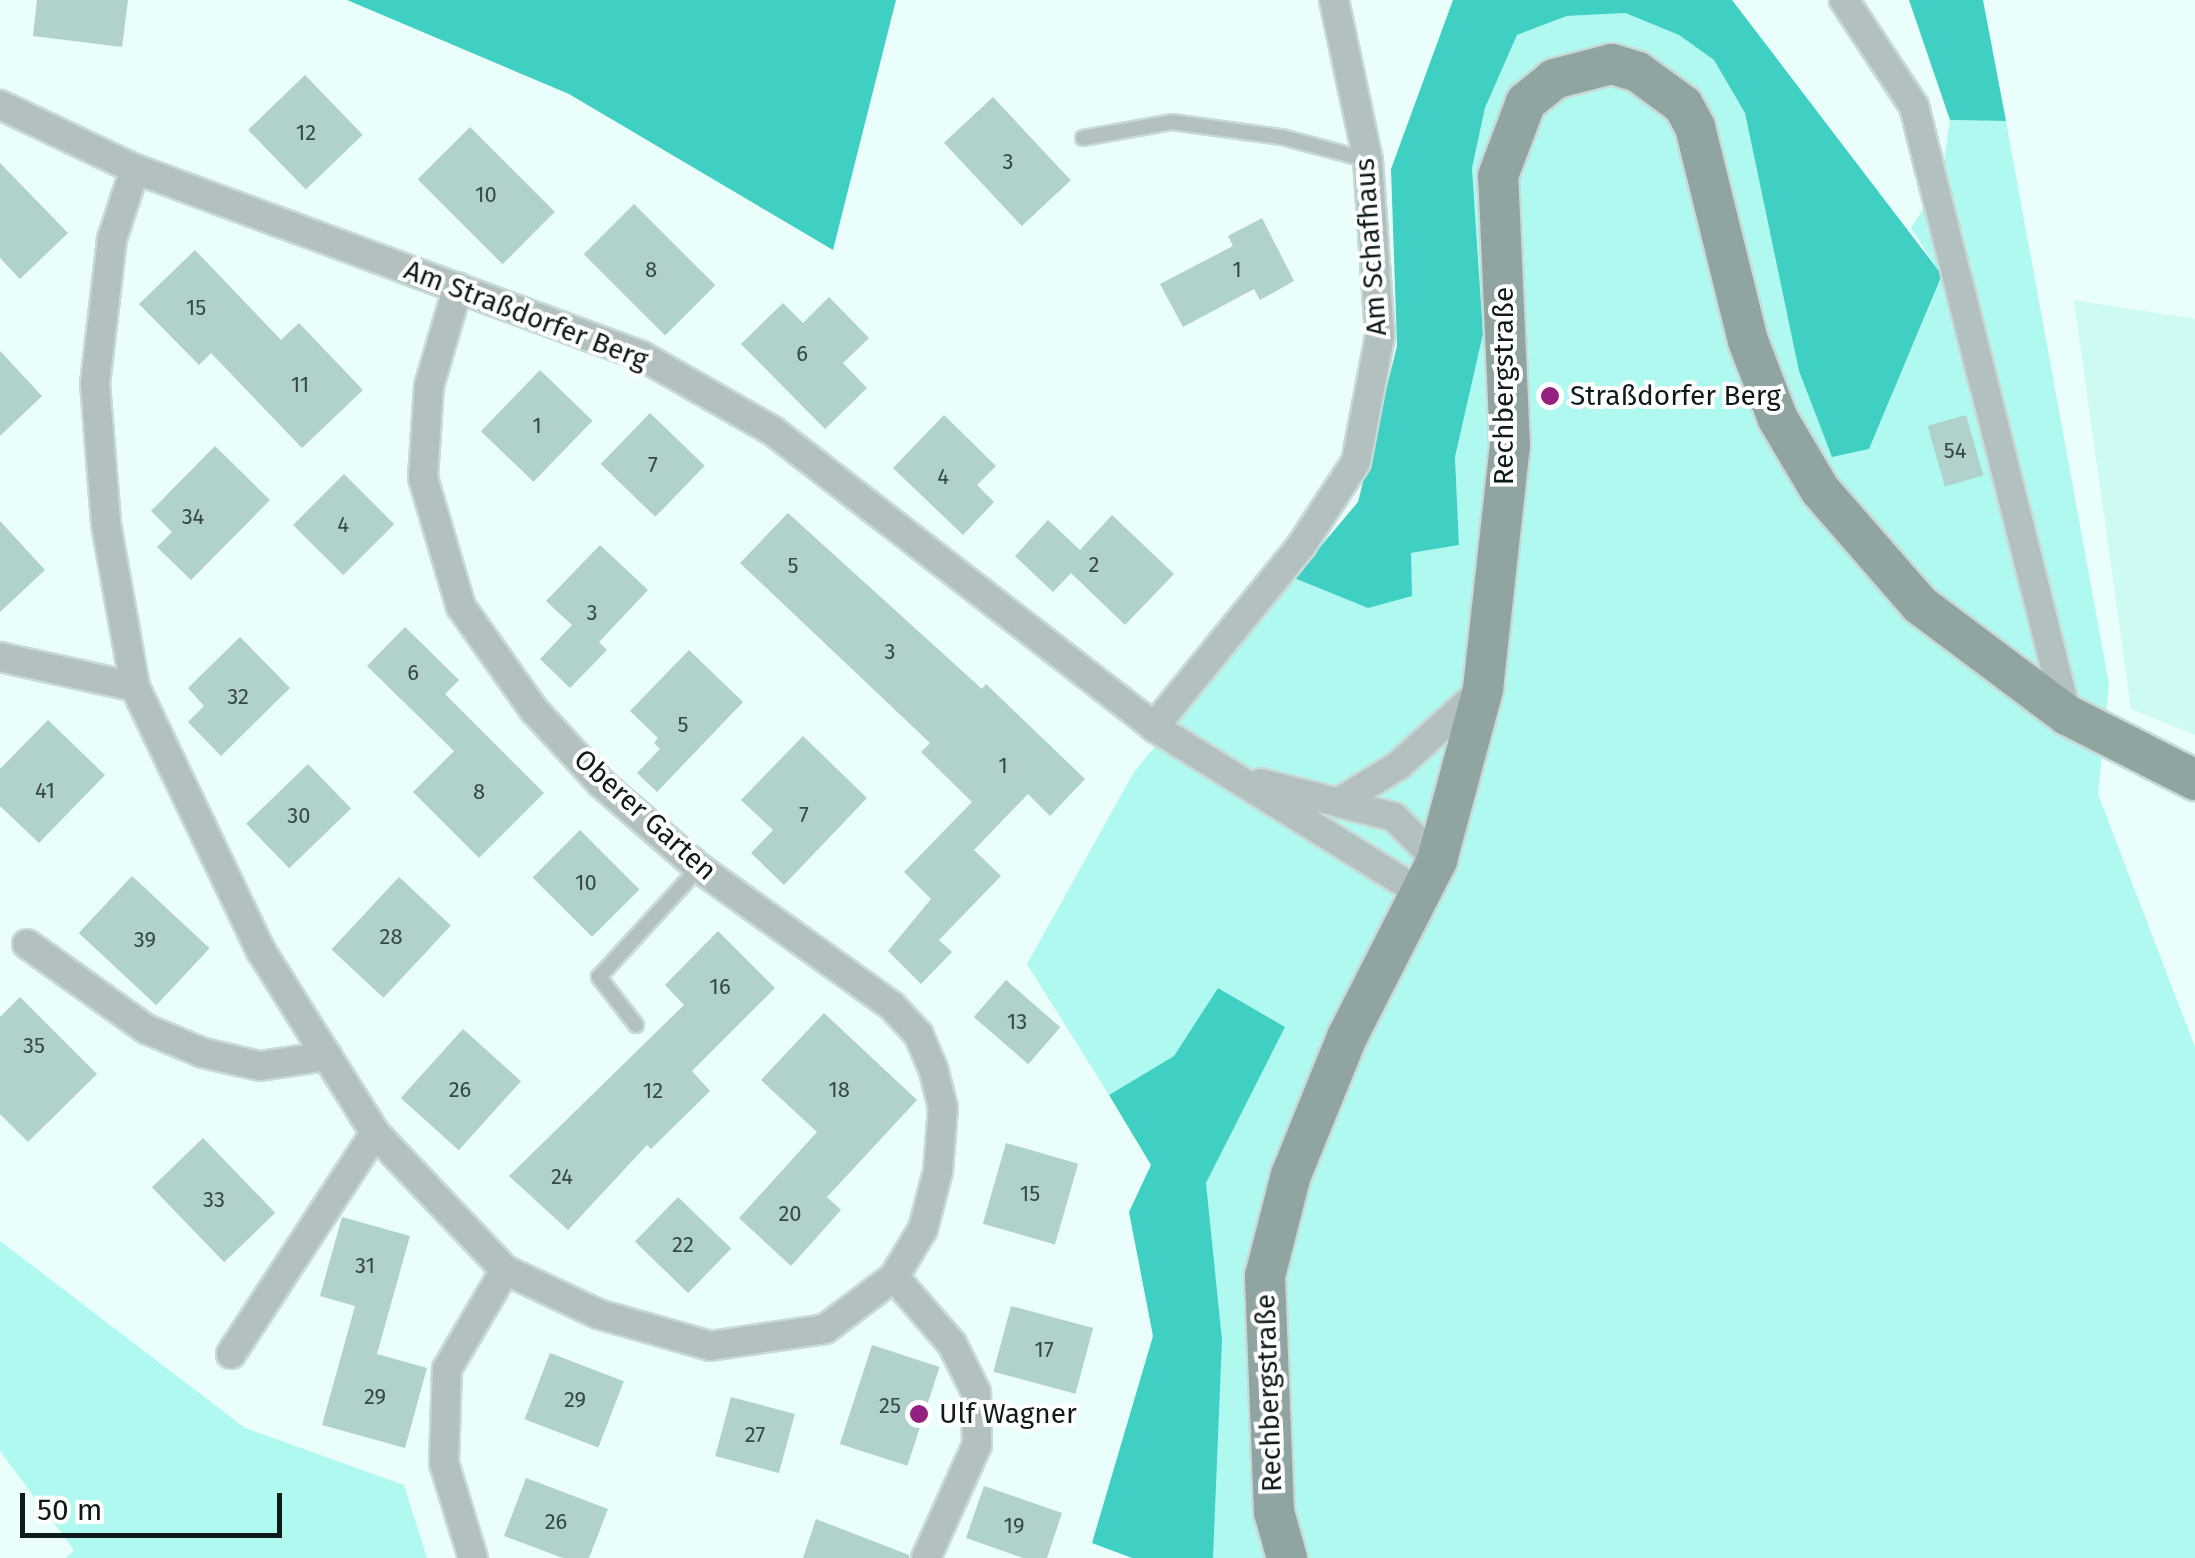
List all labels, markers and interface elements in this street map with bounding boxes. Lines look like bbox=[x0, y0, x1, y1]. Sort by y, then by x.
house number: 12 bbox=[296, 120, 316, 146]
house number: 3 bbox=[1003, 149, 1013, 175]
street label: Am Schafhaus bbox=[1348, 157, 1394, 337]
house number: 10 bbox=[475, 182, 497, 208]
street label: Am Straßdorfer Berg bbox=[399, 253, 653, 377]
house number: 8 bbox=[645, 257, 657, 283]
house number: 1 bbox=[1232, 257, 1242, 283]
street label: Rechbergstraße bbox=[1487, 287, 1521, 485]
house number: 15 bbox=[186, 295, 206, 321]
house number: 6 bbox=[796, 341, 808, 367]
house number: 11 bbox=[291, 372, 309, 398]
place label: Straßdorfer Berg bbox=[1570, 379, 1781, 413]
marker: Straßdorfer Berg bbox=[1539, 385, 1561, 407]
house number: 1 bbox=[532, 413, 542, 439]
house number: 54 bbox=[1944, 438, 1966, 464]
house number: 7 bbox=[648, 452, 658, 478]
house number: 4 bbox=[937, 464, 949, 490]
house number: 34 bbox=[182, 504, 204, 530]
house number: 4 bbox=[337, 512, 349, 538]
house number: 2 bbox=[1089, 552, 1099, 578]
house number: 5 bbox=[787, 553, 799, 579]
house number: 3 bbox=[587, 600, 597, 626]
house number: 3 bbox=[885, 639, 895, 665]
house number: 6 bbox=[407, 660, 419, 686]
house number: 32 bbox=[227, 684, 249, 710]
house number: 5 bbox=[677, 712, 689, 738]
street label: Oberer Garten bbox=[567, 742, 723, 888]
house number: 1 bbox=[998, 753, 1008, 779]
house number: 41 bbox=[35, 778, 55, 804]
house number: 8 bbox=[473, 779, 485, 805]
house number: 7 bbox=[799, 802, 809, 828]
house number: 30 bbox=[287, 803, 311, 829]
house number: 10 bbox=[575, 870, 597, 896]
house number: 28 bbox=[379, 924, 403, 950]
house number: 39 bbox=[134, 927, 156, 953]
house number: 16 bbox=[709, 974, 731, 1000]
house number: 13 bbox=[1007, 1009, 1027, 1035]
house number: 35 bbox=[23, 1033, 45, 1059]
house number: 26 bbox=[449, 1077, 471, 1103]
house number: 18 bbox=[828, 1077, 850, 1103]
house number: 12 bbox=[643, 1078, 663, 1104]
house number: 24 bbox=[551, 1164, 573, 1190]
house number: 15 bbox=[1020, 1181, 1040, 1207]
house number: 33 bbox=[203, 1187, 225, 1213]
house number: 20 bbox=[778, 1201, 802, 1227]
house number: 22 bbox=[672, 1232, 694, 1258]
house number: 31 bbox=[355, 1253, 375, 1279]
street label: Rechbergstraße bbox=[1249, 1293, 1289, 1493]
house number: 17 bbox=[1034, 1337, 1054, 1363]
house number: 29 bbox=[364, 1384, 386, 1410]
house number: 29 bbox=[564, 1387, 586, 1413]
house number: 25 bbox=[879, 1393, 901, 1419]
place label: Ulf Wagner bbox=[939, 1397, 1077, 1431]
marker: Ulf Wagner bbox=[908, 1403, 930, 1425]
house number: 27 bbox=[745, 1422, 765, 1448]
scale bar bbox=[25, 1473, 288, 1535]
text: 50 m bbox=[37, 1492, 102, 1528]
house number: 26 bbox=[545, 1509, 567, 1535]
house number: 19 bbox=[1003, 1513, 1025, 1539]

